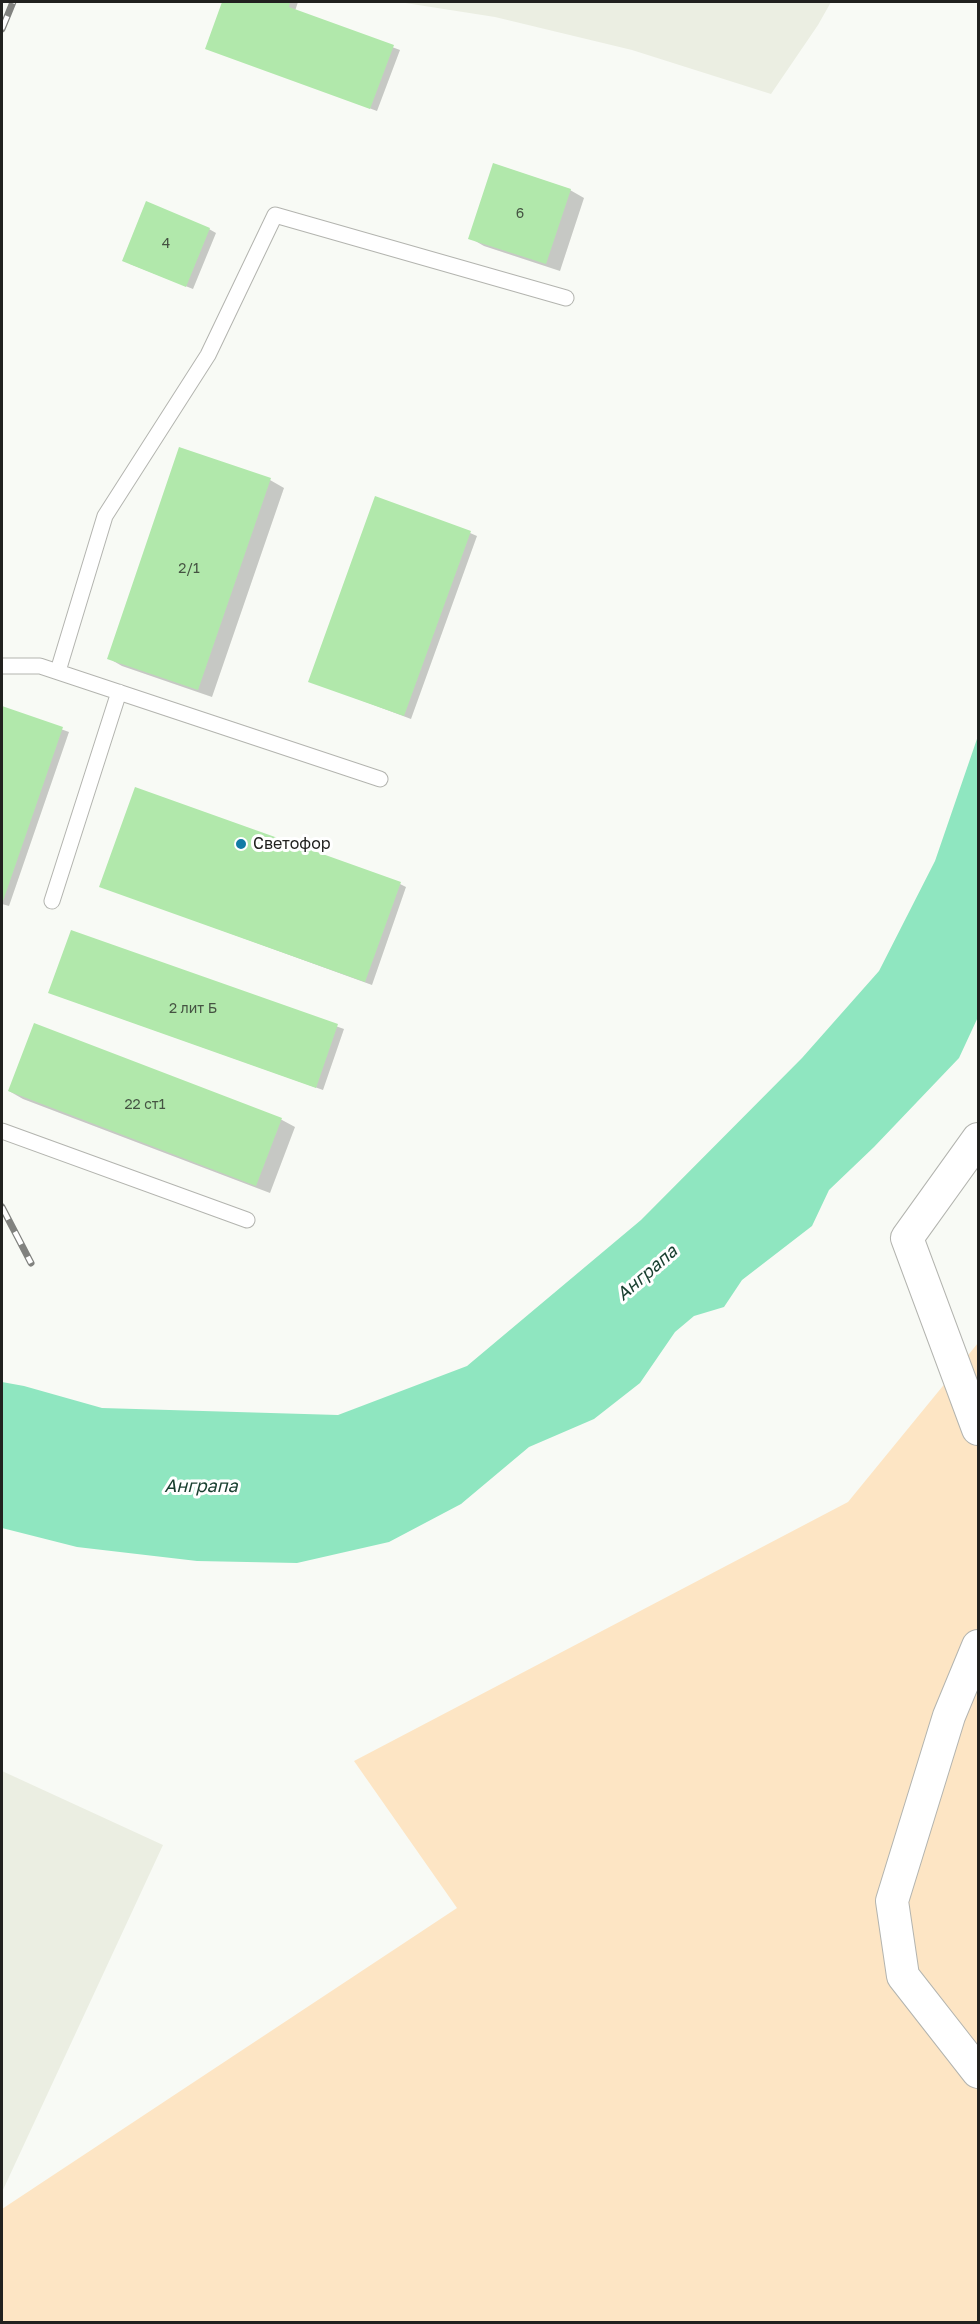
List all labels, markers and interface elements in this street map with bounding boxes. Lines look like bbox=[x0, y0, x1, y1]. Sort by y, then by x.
house number: 6 bbox=[516, 206, 524, 222]
house number: 4 bbox=[162, 236, 170, 252]
house number: 2/1 bbox=[178, 561, 200, 577]
place label: Светофор bbox=[253, 834, 331, 854]
marker: Светофор bbox=[234, 837, 248, 851]
house number: 2 лит Б bbox=[169, 1001, 217, 1017]
house number: 22 ст1 bbox=[124, 1097, 166, 1113]
water label: Анграпа bbox=[612, 1241, 682, 1305]
water label: Анграпа bbox=[164, 1475, 238, 1497]

